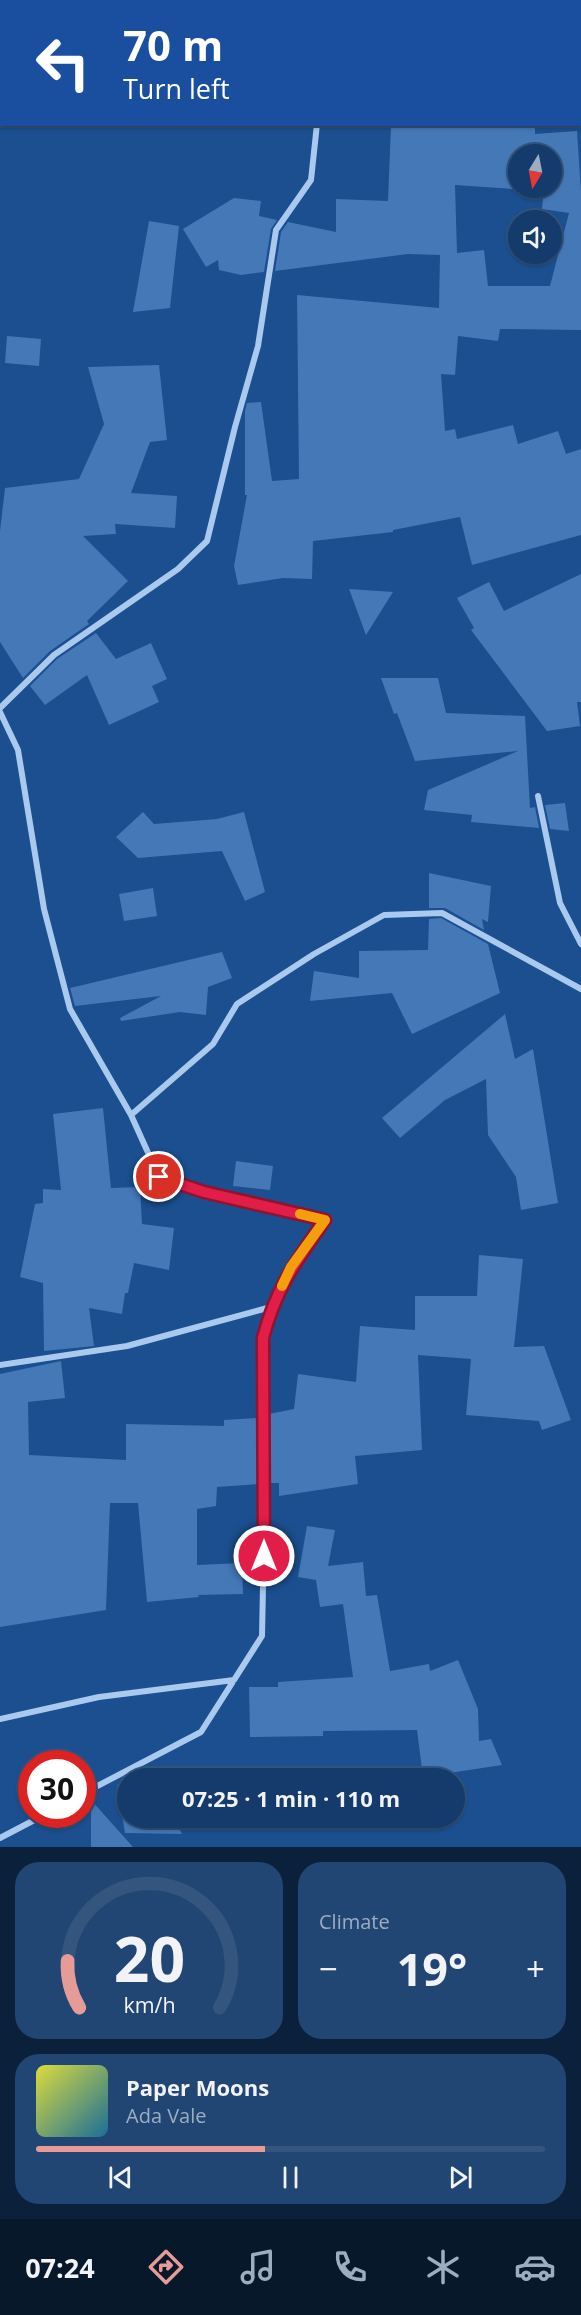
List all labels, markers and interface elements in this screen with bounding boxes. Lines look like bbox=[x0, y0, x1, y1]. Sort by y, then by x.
text: 70 m bbox=[123, 16, 223, 73]
icon: left bbox=[24, 24, 102, 102]
text: Turn left bbox=[123, 70, 230, 107]
north arrow bbox=[508, 144, 562, 198]
map controls bbox=[508, 144, 562, 264]
button: sound bbox=[508, 210, 562, 264]
pin bbox=[133, 1151, 184, 1202]
icon: arrive bbox=[142, 1160, 175, 1193]
position arrow bbox=[232, 1524, 296, 1588]
speed limit sign: 30 bbox=[18, 1750, 96, 1828]
text: 07:25 · 1 min · 110 m bbox=[182, 1783, 400, 1813]
text: Climate bbox=[319, 1908, 390, 1935]
text: 20 bbox=[113, 1915, 185, 2000]
text: 19° bbox=[397, 1938, 467, 1999]
text: − bbox=[319, 1946, 338, 1991]
text: + bbox=[526, 1946, 545, 1991]
text: km/h bbox=[123, 1990, 175, 2019]
text: Paper Moons bbox=[126, 2072, 269, 2102]
text: Ada Vale bbox=[126, 2102, 207, 2129]
icon: previous bbox=[104, 2161, 137, 2194]
icon: pause bbox=[274, 2161, 307, 2194]
icon: next bbox=[444, 2161, 477, 2194]
icon: directions bbox=[145, 2246, 187, 2288]
icon: music bbox=[237, 2246, 279, 2288]
icon: phone bbox=[329, 2246, 371, 2288]
icon: climate bbox=[422, 2246, 464, 2288]
icon: car bbox=[514, 2246, 556, 2288]
text: 07:24 bbox=[25, 2249, 95, 2286]

